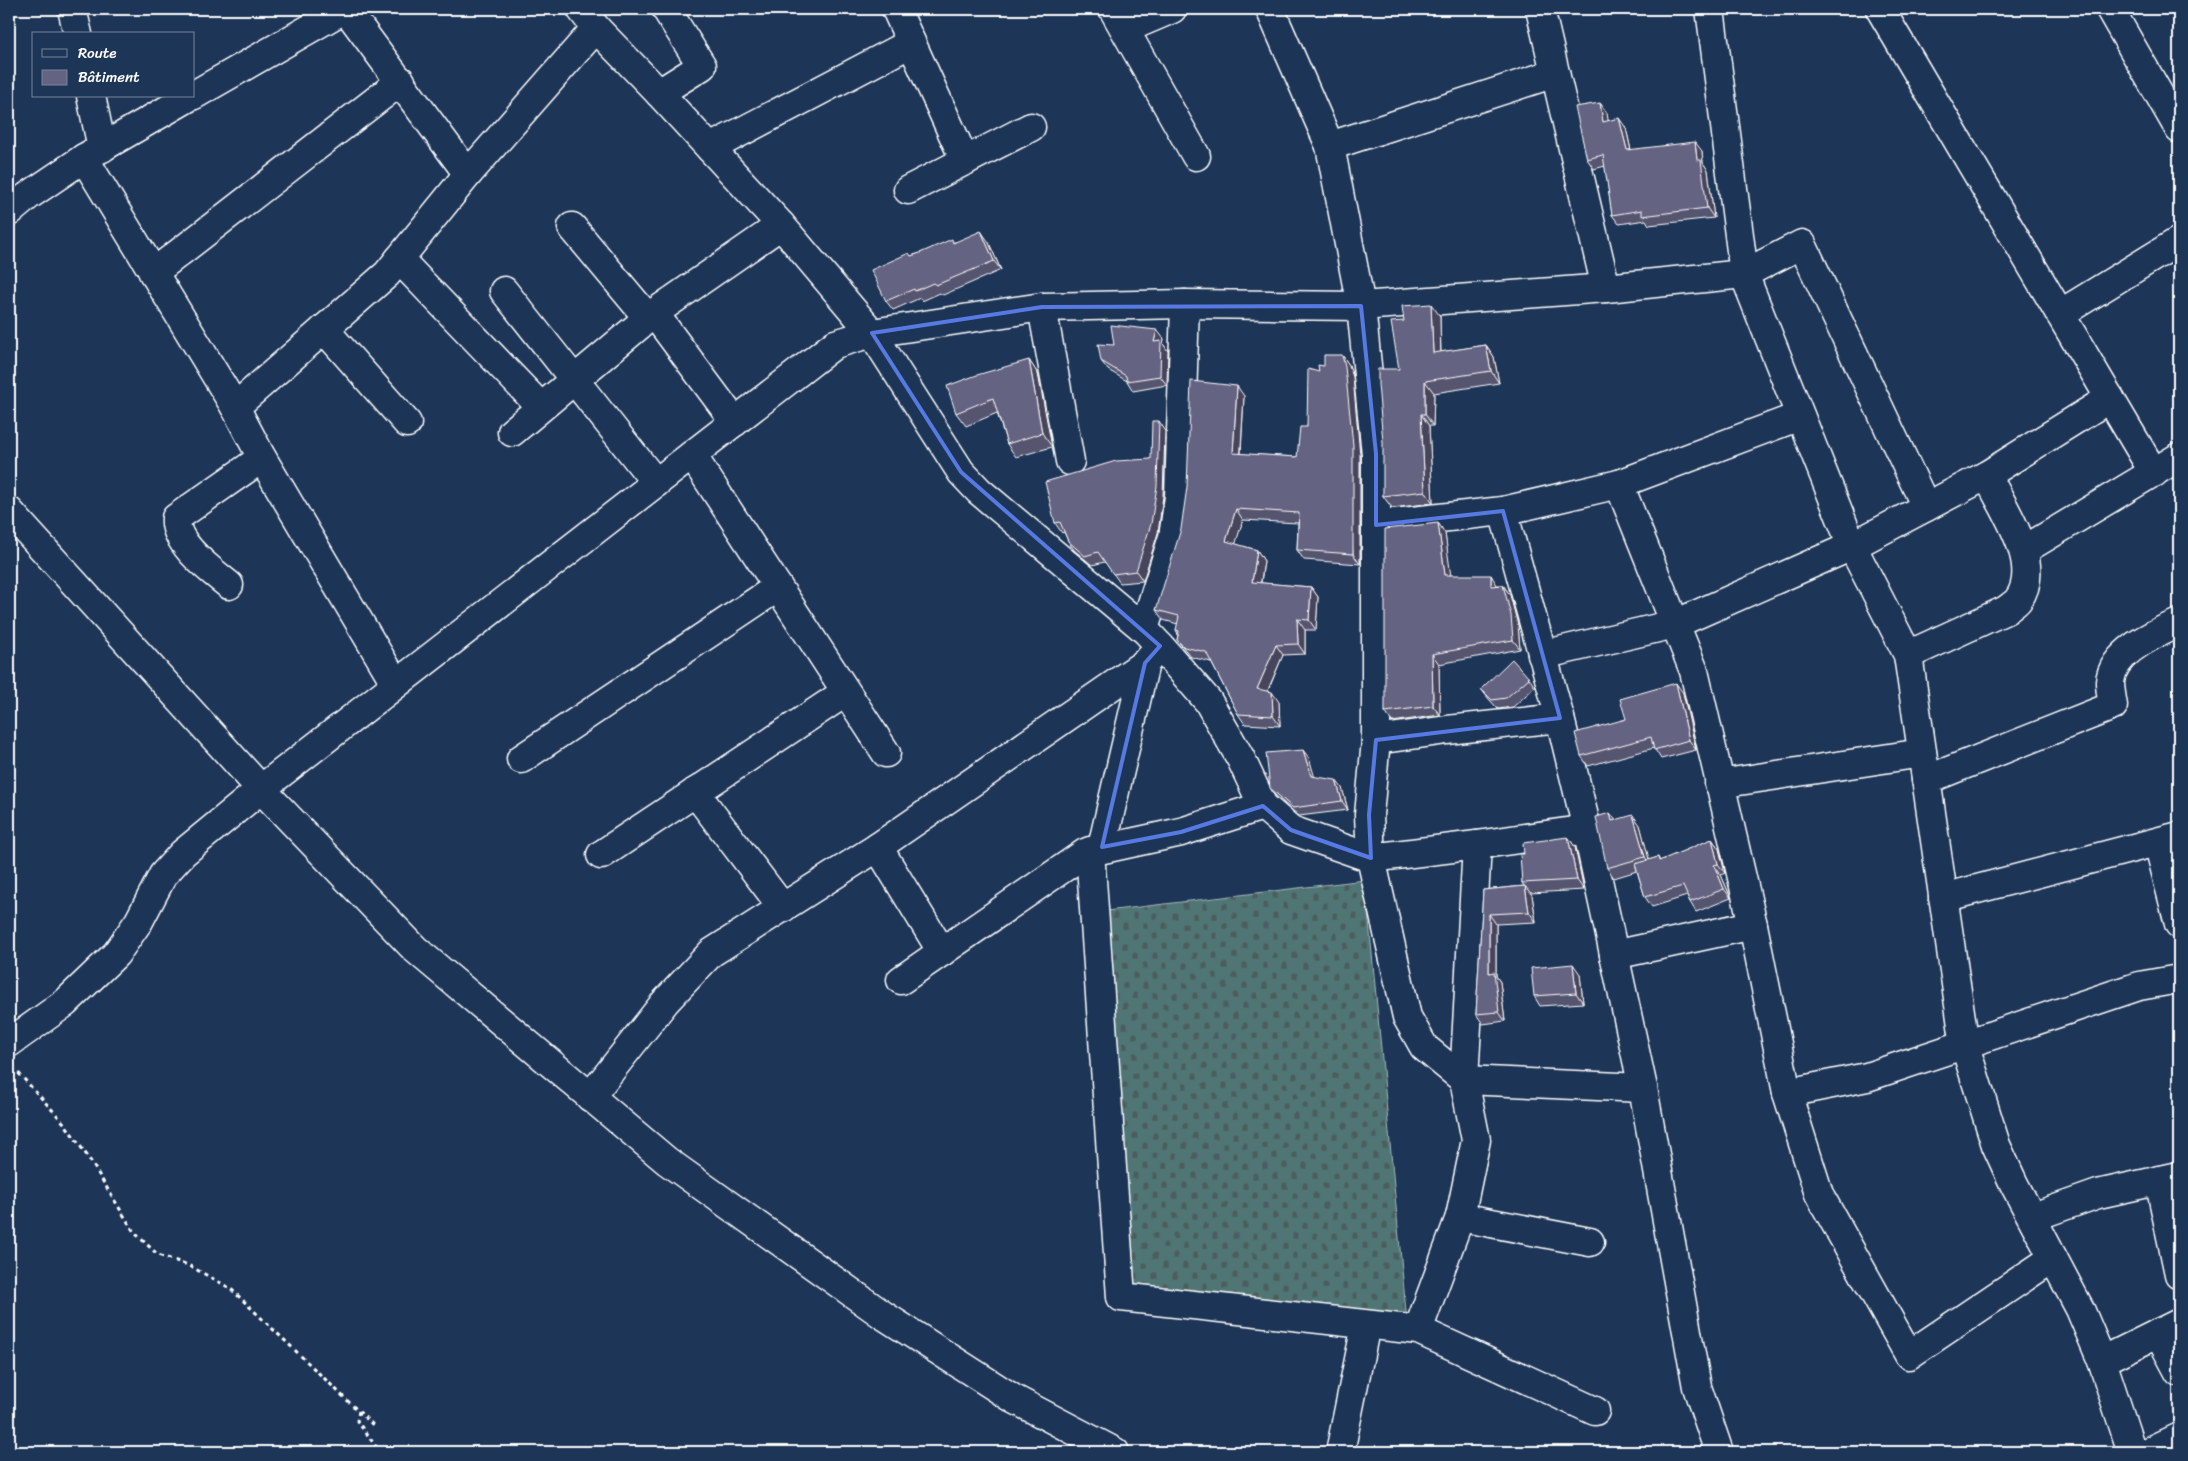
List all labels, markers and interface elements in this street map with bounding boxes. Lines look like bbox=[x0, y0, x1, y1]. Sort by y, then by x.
legend bbox=[32, 32, 195, 98]
text: Route bbox=[78, 40, 117, 66]
text: Bâtiment bbox=[78, 64, 140, 90]

